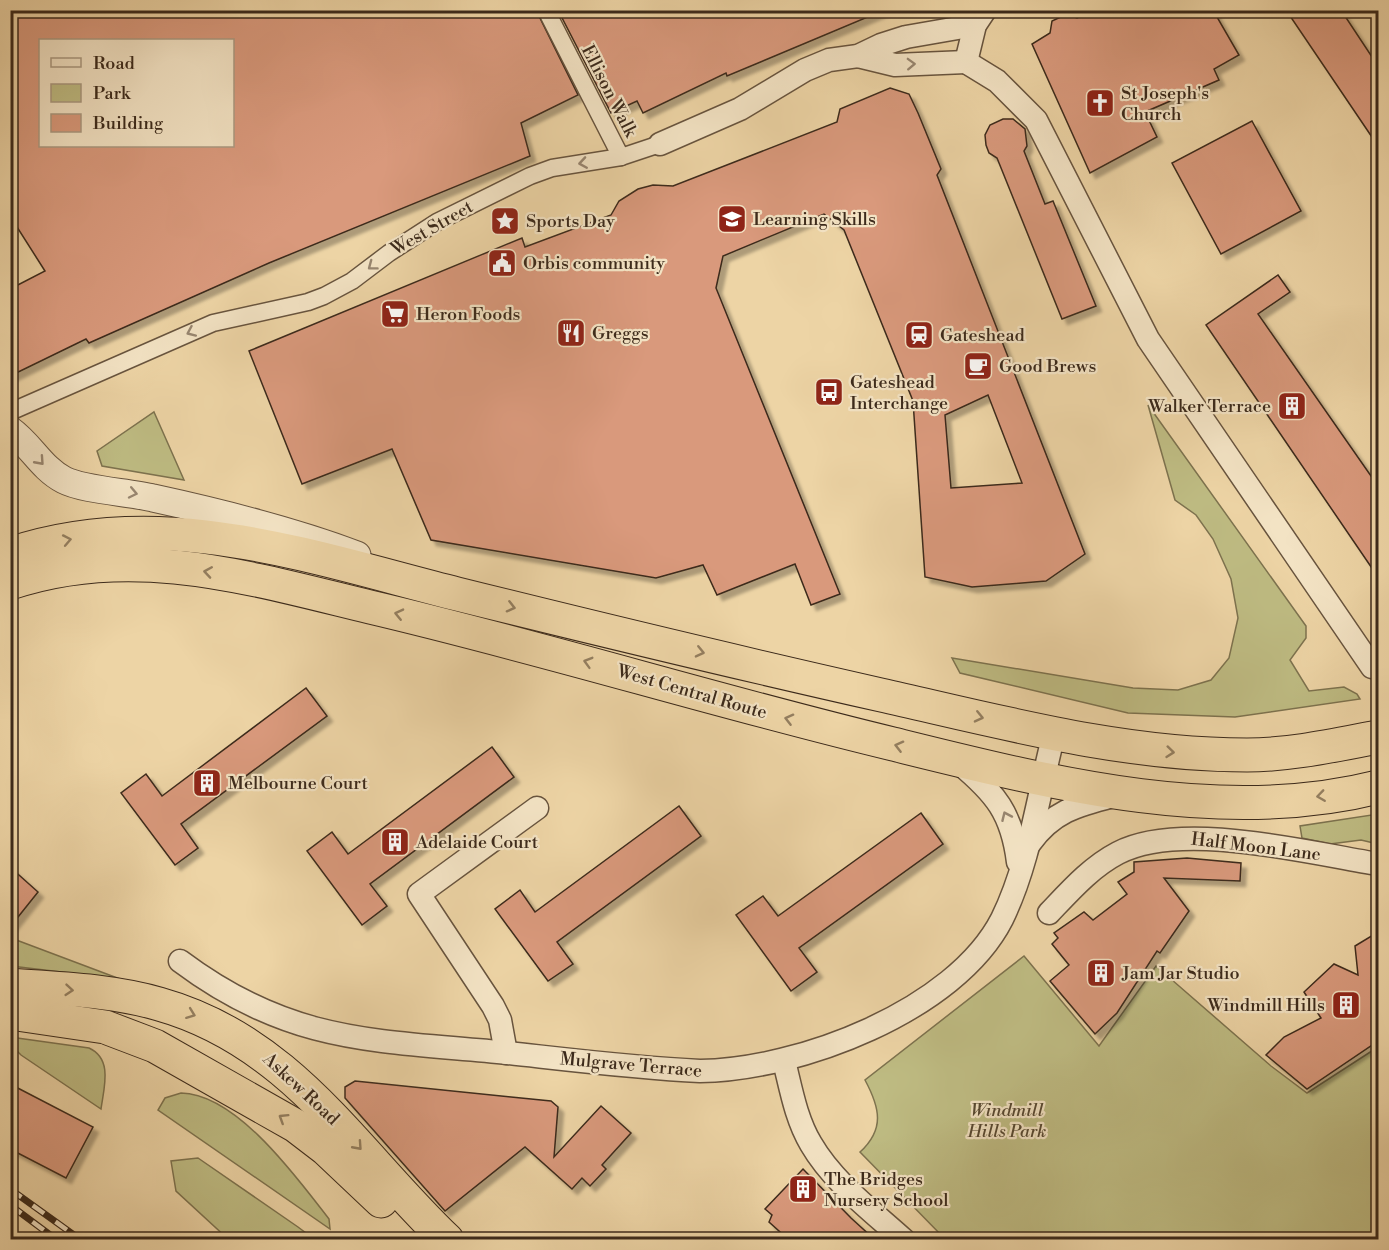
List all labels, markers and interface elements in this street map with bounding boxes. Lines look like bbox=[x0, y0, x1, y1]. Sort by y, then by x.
legend bbox=[39, 39, 234, 147]
street label: Ellison Walk bbox=[576, 41, 643, 142]
text: Road bbox=[93, 52, 136, 75]
one-way arrow bbox=[907, 58, 916, 70]
text: Park bbox=[93, 82, 132, 105]
place label: St Joseph's Church bbox=[1121, 82, 1209, 126]
church icon: St Joseph's Church bbox=[1084, 87, 1116, 119]
text: Building bbox=[92, 112, 164, 135]
one-way arrow bbox=[578, 156, 588, 169]
street label: West Street bbox=[386, 195, 478, 261]
school or university icon: Learning Skills bbox=[716, 203, 748, 235]
place icon: Sports Day bbox=[489, 205, 521, 237]
place label: Learning Skills bbox=[753, 208, 876, 231]
place label: Sports Day bbox=[526, 210, 615, 233]
public building icon: Orbis community bbox=[486, 247, 518, 279]
place label: Orbis community bbox=[523, 252, 665, 275]
one-way arrow bbox=[367, 258, 378, 269]
supermarket icon: Heron Foods bbox=[379, 298, 411, 330]
place label: Heron Foods bbox=[416, 303, 521, 326]
restaurant icon: Greggs bbox=[555, 317, 587, 349]
station icon: Gateshead bbox=[903, 319, 935, 351]
place label: Greggs bbox=[592, 322, 649, 345]
place label: Gateshead bbox=[940, 324, 1026, 347]
one-way arrow bbox=[187, 325, 198, 337]
cafe icon: Good Brews bbox=[962, 350, 994, 382]
place label: Good Brews bbox=[999, 355, 1096, 378]
place label: Gateshead Interchange bbox=[850, 371, 948, 415]
bus stop icon: Gateshead Interchange bbox=[813, 376, 845, 408]
building icon: Walker Terrace bbox=[1276, 390, 1308, 422]
place label: Walker Terrace bbox=[1147, 395, 1271, 418]
one-way arrow bbox=[33, 454, 44, 464]
one-way arrow bbox=[127, 486, 137, 499]
one-way arrow bbox=[62, 534, 72, 547]
one-way arrow bbox=[204, 566, 213, 578]
one-way arrow bbox=[506, 599, 516, 612]
one-way arrow bbox=[394, 608, 404, 621]
one-way arrow bbox=[695, 645, 705, 658]
one-way arrow bbox=[583, 657, 594, 669]
street label: West Central Route bbox=[613, 659, 770, 724]
one-way arrow bbox=[973, 710, 983, 723]
one-way arrow bbox=[784, 714, 794, 727]
one-way arrow bbox=[895, 741, 905, 754]
one-way arrow bbox=[1166, 745, 1175, 758]
building icon: Melbourne Court bbox=[191, 767, 223, 799]
place label: Melbourne Court bbox=[228, 772, 369, 795]
one-way arrow bbox=[1316, 790, 1325, 802]
one-way arrow bbox=[1001, 811, 1013, 822]
building icon: Adelaide Court bbox=[379, 826, 411, 858]
street label: Half Moon Lane bbox=[1190, 828, 1322, 866]
place label: Adelaide Court bbox=[415, 831, 539, 854]
building icon: Jam Jar Studio bbox=[1085, 957, 1117, 989]
place label: Jam Jar Studio bbox=[1121, 962, 1240, 985]
one-way arrow bbox=[64, 983, 73, 996]
building icon: Windmill Hills bbox=[1330, 989, 1362, 1021]
place label: Windmill Hills bbox=[1206, 994, 1325, 1017]
one-way arrow bbox=[184, 1007, 195, 1019]
street label: Askew Road bbox=[257, 1047, 345, 1131]
street label: Mulgrave Terrace bbox=[559, 1047, 703, 1083]
park label: Windmill Hills Park bbox=[967, 1099, 1046, 1143]
one-way arrow bbox=[279, 1113, 289, 1125]
one-way arrow bbox=[351, 1139, 362, 1150]
place label: The Bridges Nursery School bbox=[824, 1168, 949, 1212]
building icon: The Bridges Nursery School bbox=[787, 1173, 819, 1205]

